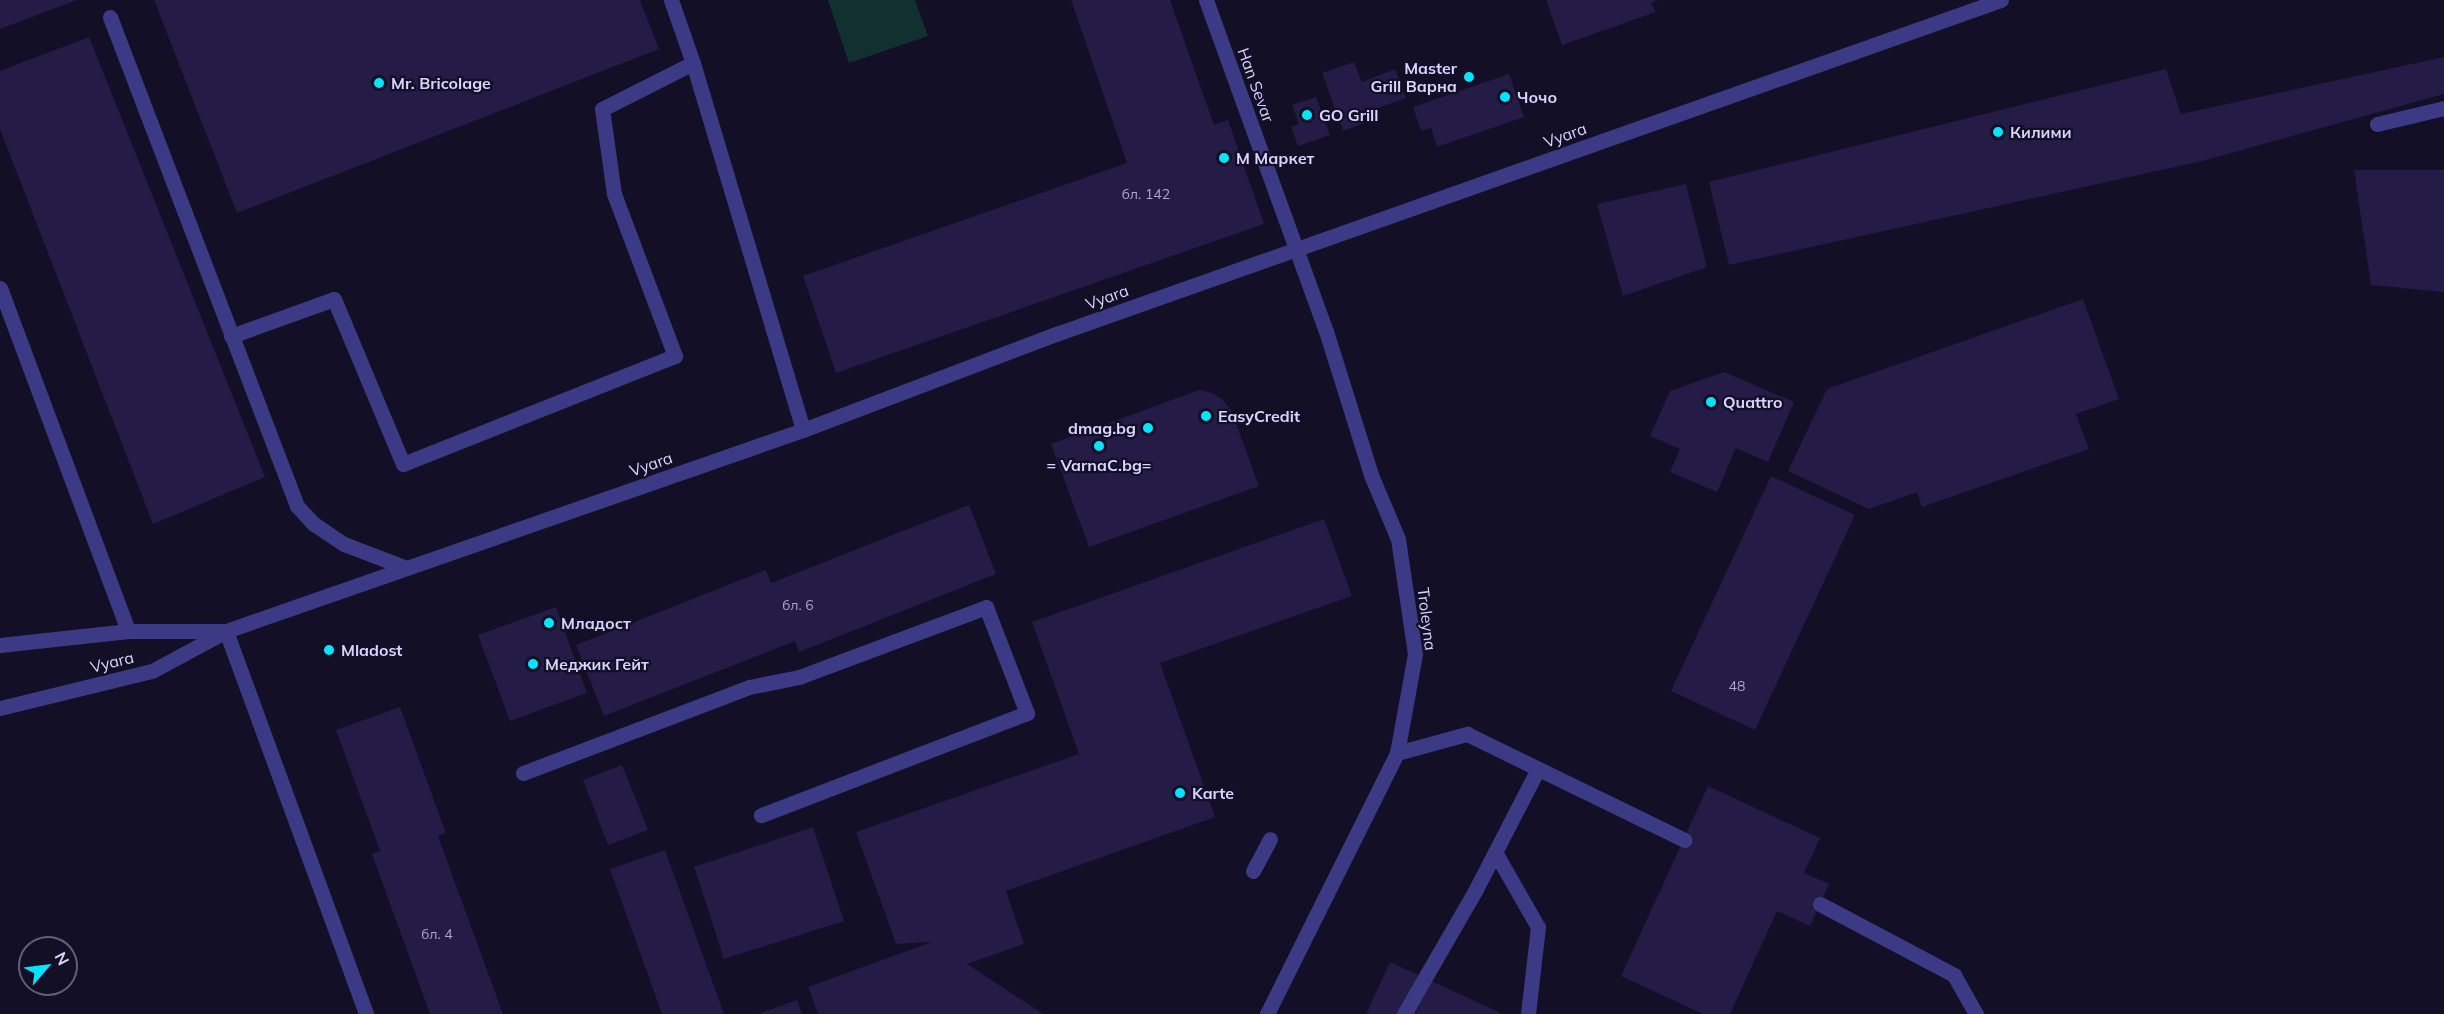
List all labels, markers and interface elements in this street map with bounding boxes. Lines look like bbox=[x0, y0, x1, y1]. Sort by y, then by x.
street label: Han Sevar bbox=[1234, 45, 1278, 125]
place label: Master Grill Варна bbox=[1371, 58, 1457, 96]
marker: Master Grill Варна bbox=[1462, 70, 1476, 84]
place label: Mr. Bricolage bbox=[391, 73, 491, 93]
marker: Mr. Bricolage bbox=[372, 76, 386, 90]
place label: Чочо bbox=[1517, 87, 1557, 107]
marker: Чочо bbox=[1498, 90, 1512, 104]
place label: GO Grill bbox=[1319, 105, 1378, 125]
marker: GO Grill bbox=[1300, 108, 1314, 122]
street label: Vyara bbox=[1541, 118, 1589, 152]
place label: Килими bbox=[2010, 122, 2071, 142]
marker: Килими bbox=[1991, 125, 2005, 139]
place label: М Маркет bbox=[1236, 148, 1314, 168]
marker: М Маркет bbox=[1217, 151, 1231, 165]
house number: бл. 142 bbox=[1122, 186, 1170, 202]
street label: Vyara bbox=[1083, 280, 1131, 314]
place label: Quattro bbox=[1723, 392, 1782, 412]
marker: Quattro bbox=[1704, 395, 1718, 409]
place label: EasyCredit bbox=[1218, 406, 1300, 426]
marker: EasyCredit bbox=[1199, 409, 1213, 423]
place label: dmag.bg bbox=[1068, 418, 1136, 438]
marker: dmag.bg bbox=[1141, 421, 1155, 435]
marker: = VarnaC.bg= bbox=[1092, 439, 1106, 453]
street label: Vyara bbox=[627, 448, 675, 480]
place label: = VarnaC.bg= bbox=[1047, 455, 1151, 475]
street label: Troleyna bbox=[1414, 586, 1440, 652]
house number: бл. 6 bbox=[782, 597, 814, 613]
place label: Младост bbox=[561, 613, 631, 633]
marker: Младост bbox=[542, 616, 556, 630]
place label: Mladost bbox=[341, 640, 402, 660]
marker: Mladost bbox=[322, 643, 336, 657]
street label: Vyara bbox=[88, 647, 136, 677]
place label: Меджик Гейт bbox=[545, 654, 649, 674]
marker: Меджик Гейт bbox=[526, 657, 540, 671]
house number: 48 bbox=[1729, 678, 1745, 694]
place label: Karte bbox=[1192, 783, 1234, 803]
marker: Karte bbox=[1173, 786, 1187, 800]
house number: бл. 4 bbox=[421, 926, 453, 942]
north arrow bbox=[18, 936, 78, 996]
text: N bbox=[50, 948, 74, 969]

